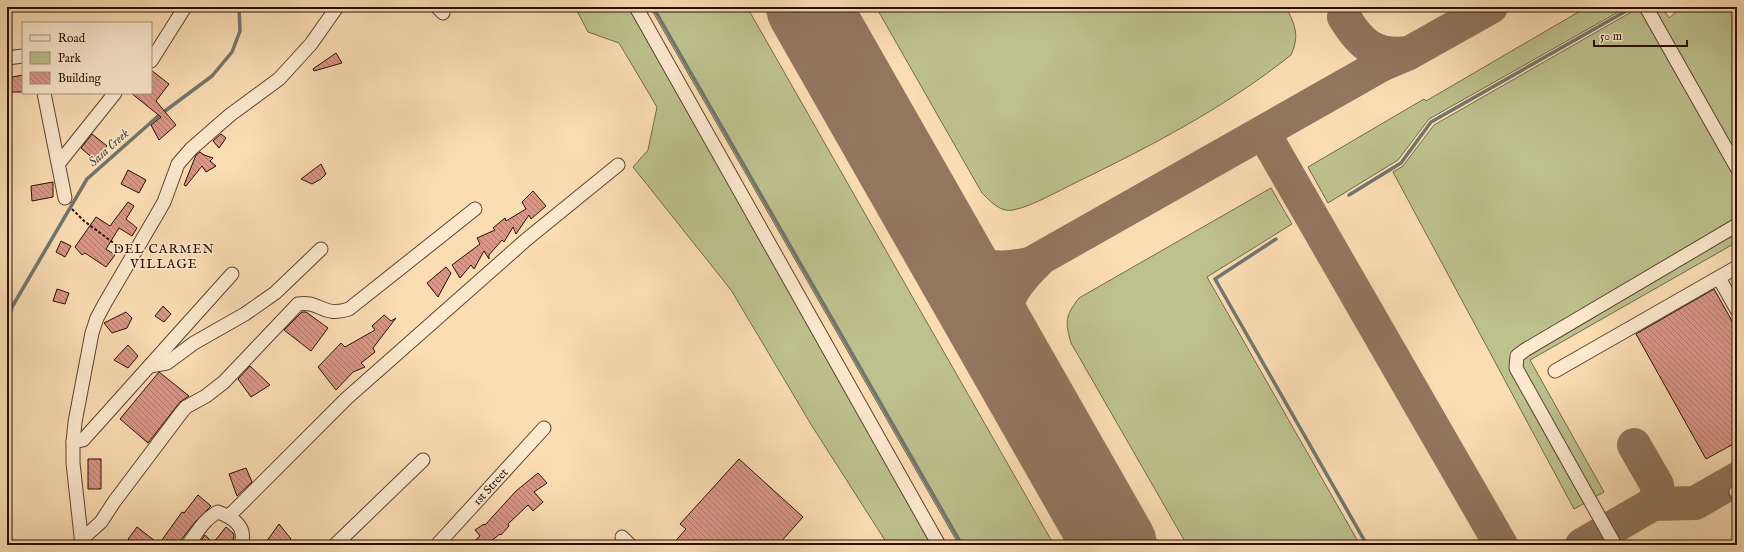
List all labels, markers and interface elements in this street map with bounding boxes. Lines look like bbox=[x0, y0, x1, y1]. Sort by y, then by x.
legend bbox=[22, 22, 152, 94]
scale bar bbox=[1594, 22, 1687, 48]
text: 50 m bbox=[1600, 29, 1622, 44]
text: Road bbox=[58, 31, 86, 46]
text: Park bbox=[58, 51, 81, 66]
text: Building bbox=[58, 71, 102, 86]
water label: Sasa Creek bbox=[85, 125, 134, 171]
district label: DEL CARMEN VILLAGE bbox=[113, 241, 215, 273]
street label: 1st Street bbox=[470, 465, 512, 509]

